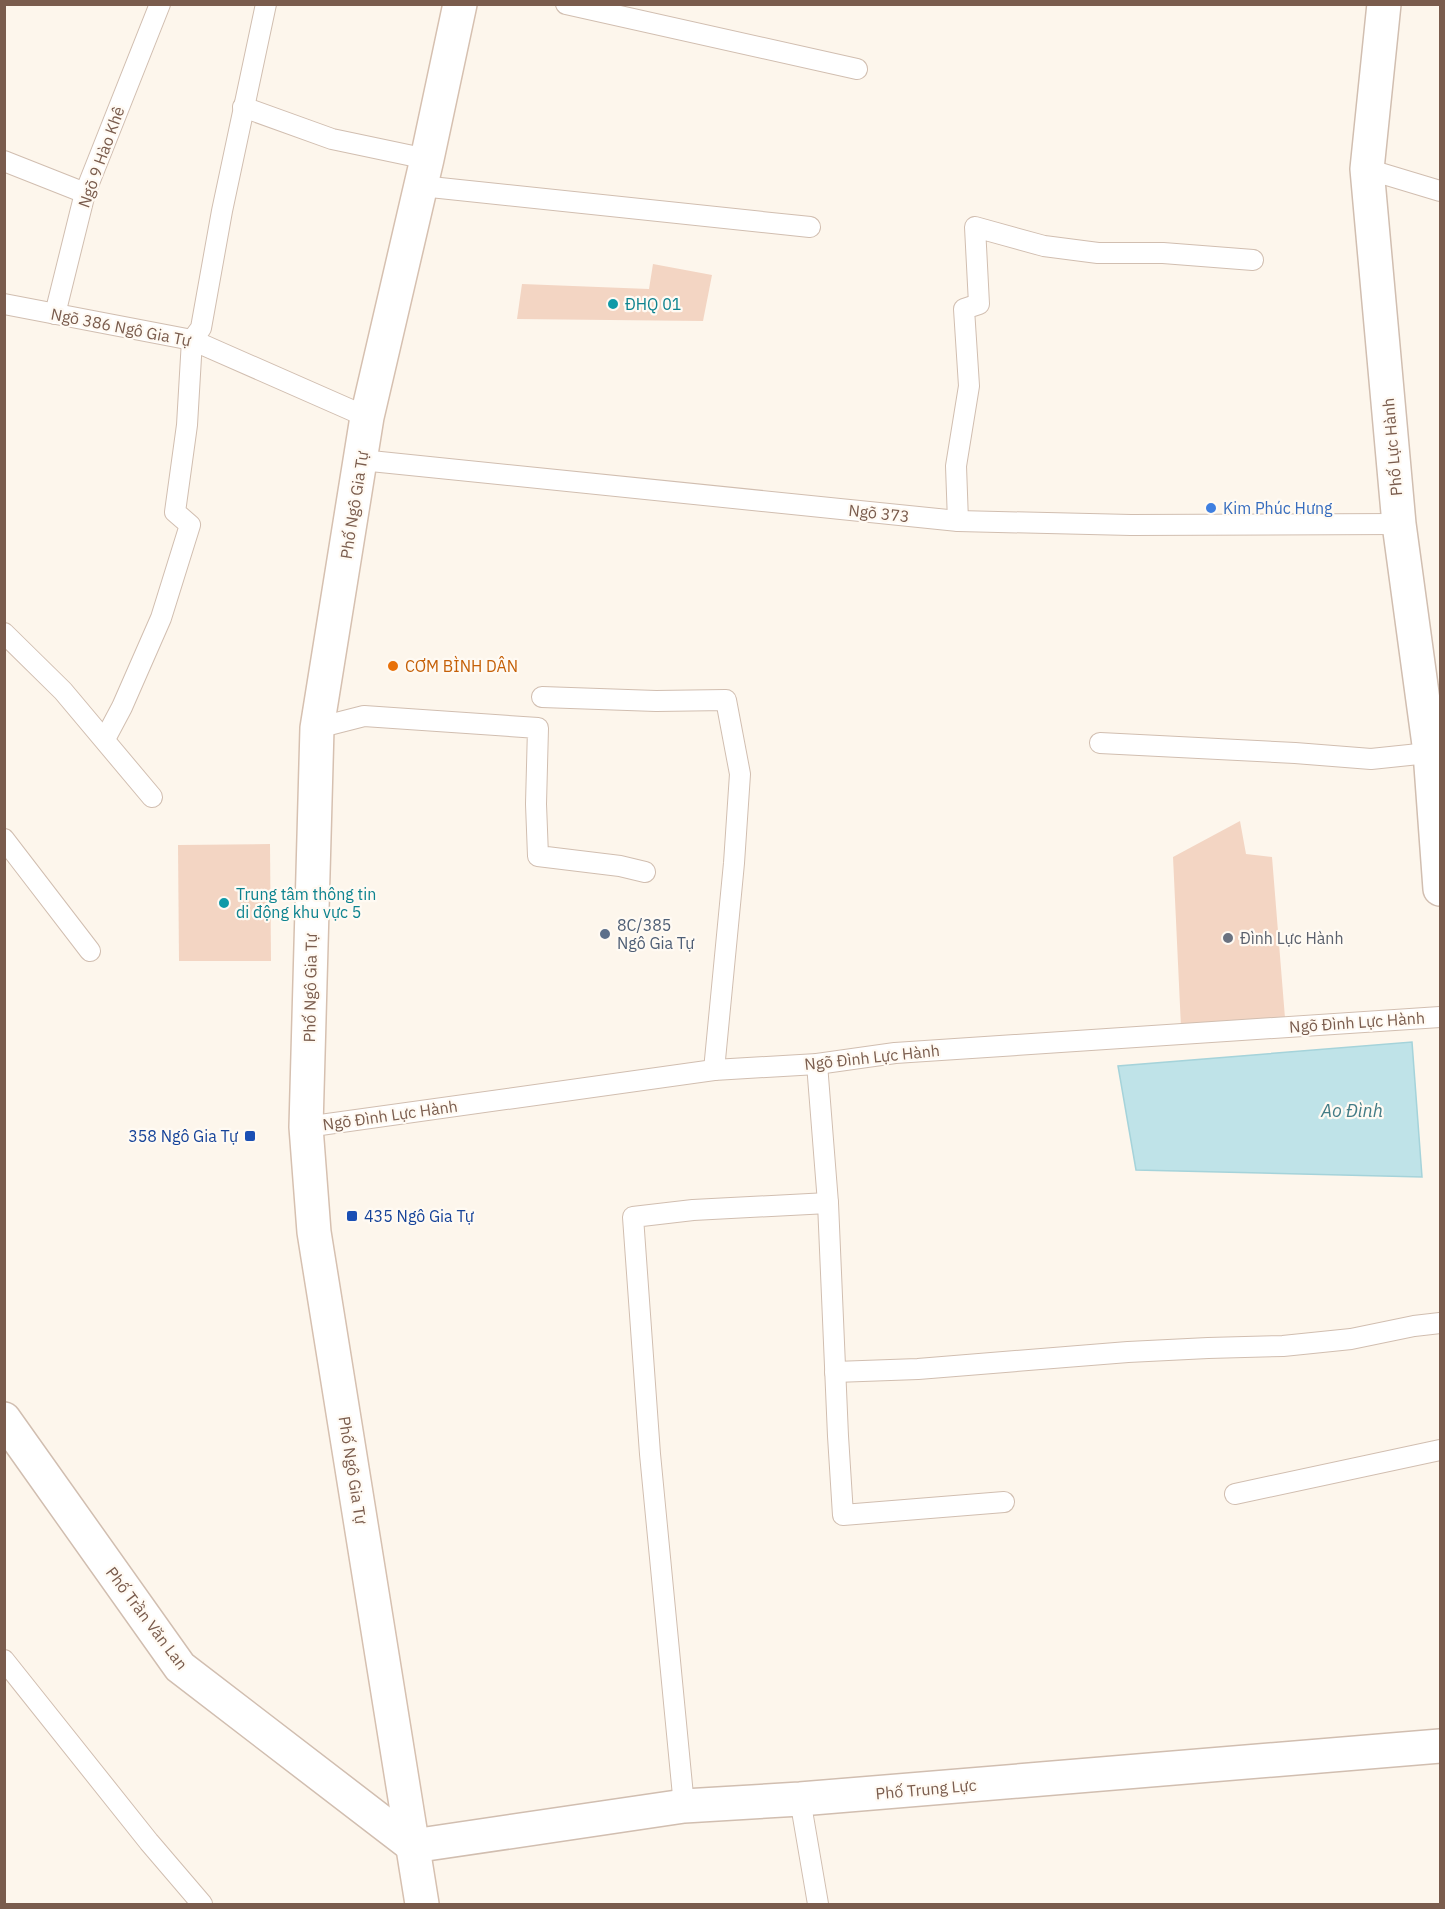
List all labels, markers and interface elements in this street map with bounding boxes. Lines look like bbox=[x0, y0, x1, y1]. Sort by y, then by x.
street label: Ngõ 9 Hào Khê bbox=[73, 103, 129, 210]
place label: ĐHQ 01 bbox=[625, 294, 681, 314]
marker: ĐHQ 01 bbox=[606, 297, 620, 311]
street label: Ngõ 386 Ngô Gia Tự bbox=[49, 304, 194, 351]
street label: Phố Lực Hành bbox=[1378, 397, 1406, 497]
street label: Phố Ngô Gia Tự bbox=[336, 449, 373, 560]
place label: Kim Phúc Hưng bbox=[1223, 498, 1333, 518]
street label: Ngõ 373 bbox=[848, 500, 910, 526]
marker: Kim Phúc Hưng bbox=[1204, 501, 1218, 515]
place label: CƠM BÌNH DÂN bbox=[405, 655, 518, 676]
marker: CƠM BÌNH DÂN bbox=[386, 659, 400, 673]
place label: Trung tâm thông tin di động khu vực 5 bbox=[236, 884, 376, 922]
marker: Trung tâm thông tin di động khu vực 5 bbox=[217, 896, 231, 910]
place label: 8C/385 Ngô Gia Tự bbox=[617, 915, 695, 953]
marker: 8C/385 Ngô Gia Tự bbox=[598, 927, 612, 941]
place label: Đình Lực Hành bbox=[1240, 928, 1344, 948]
marker: Đình Lực Hành bbox=[1221, 931, 1235, 945]
street label: Phố Ngô Gia Tự bbox=[299, 933, 321, 1043]
street label: Ngõ Đình Lực Hành bbox=[1288, 1007, 1426, 1037]
street label: Ngõ Đình Lực Hành bbox=[803, 1040, 941, 1074]
street label: Ngõ Đình Lực Hành bbox=[321, 1096, 459, 1134]
water label: Ao Đình bbox=[1320, 1099, 1383, 1122]
place label: 358 Ngô Gia Tự bbox=[128, 1126, 239, 1146]
marker: 358 Ngô Gia Tự bbox=[243, 1129, 257, 1143]
place label: 435 Ngô Gia Tự bbox=[364, 1206, 475, 1226]
marker: 435 Ngô Gia Tự bbox=[345, 1209, 359, 1223]
street label: Phố Ngô Gia Tự bbox=[335, 1415, 372, 1526]
street label: Phố Trần Văn Lan bbox=[102, 1563, 192, 1673]
street label: Phố Trung Lực bbox=[875, 1775, 977, 1803]

